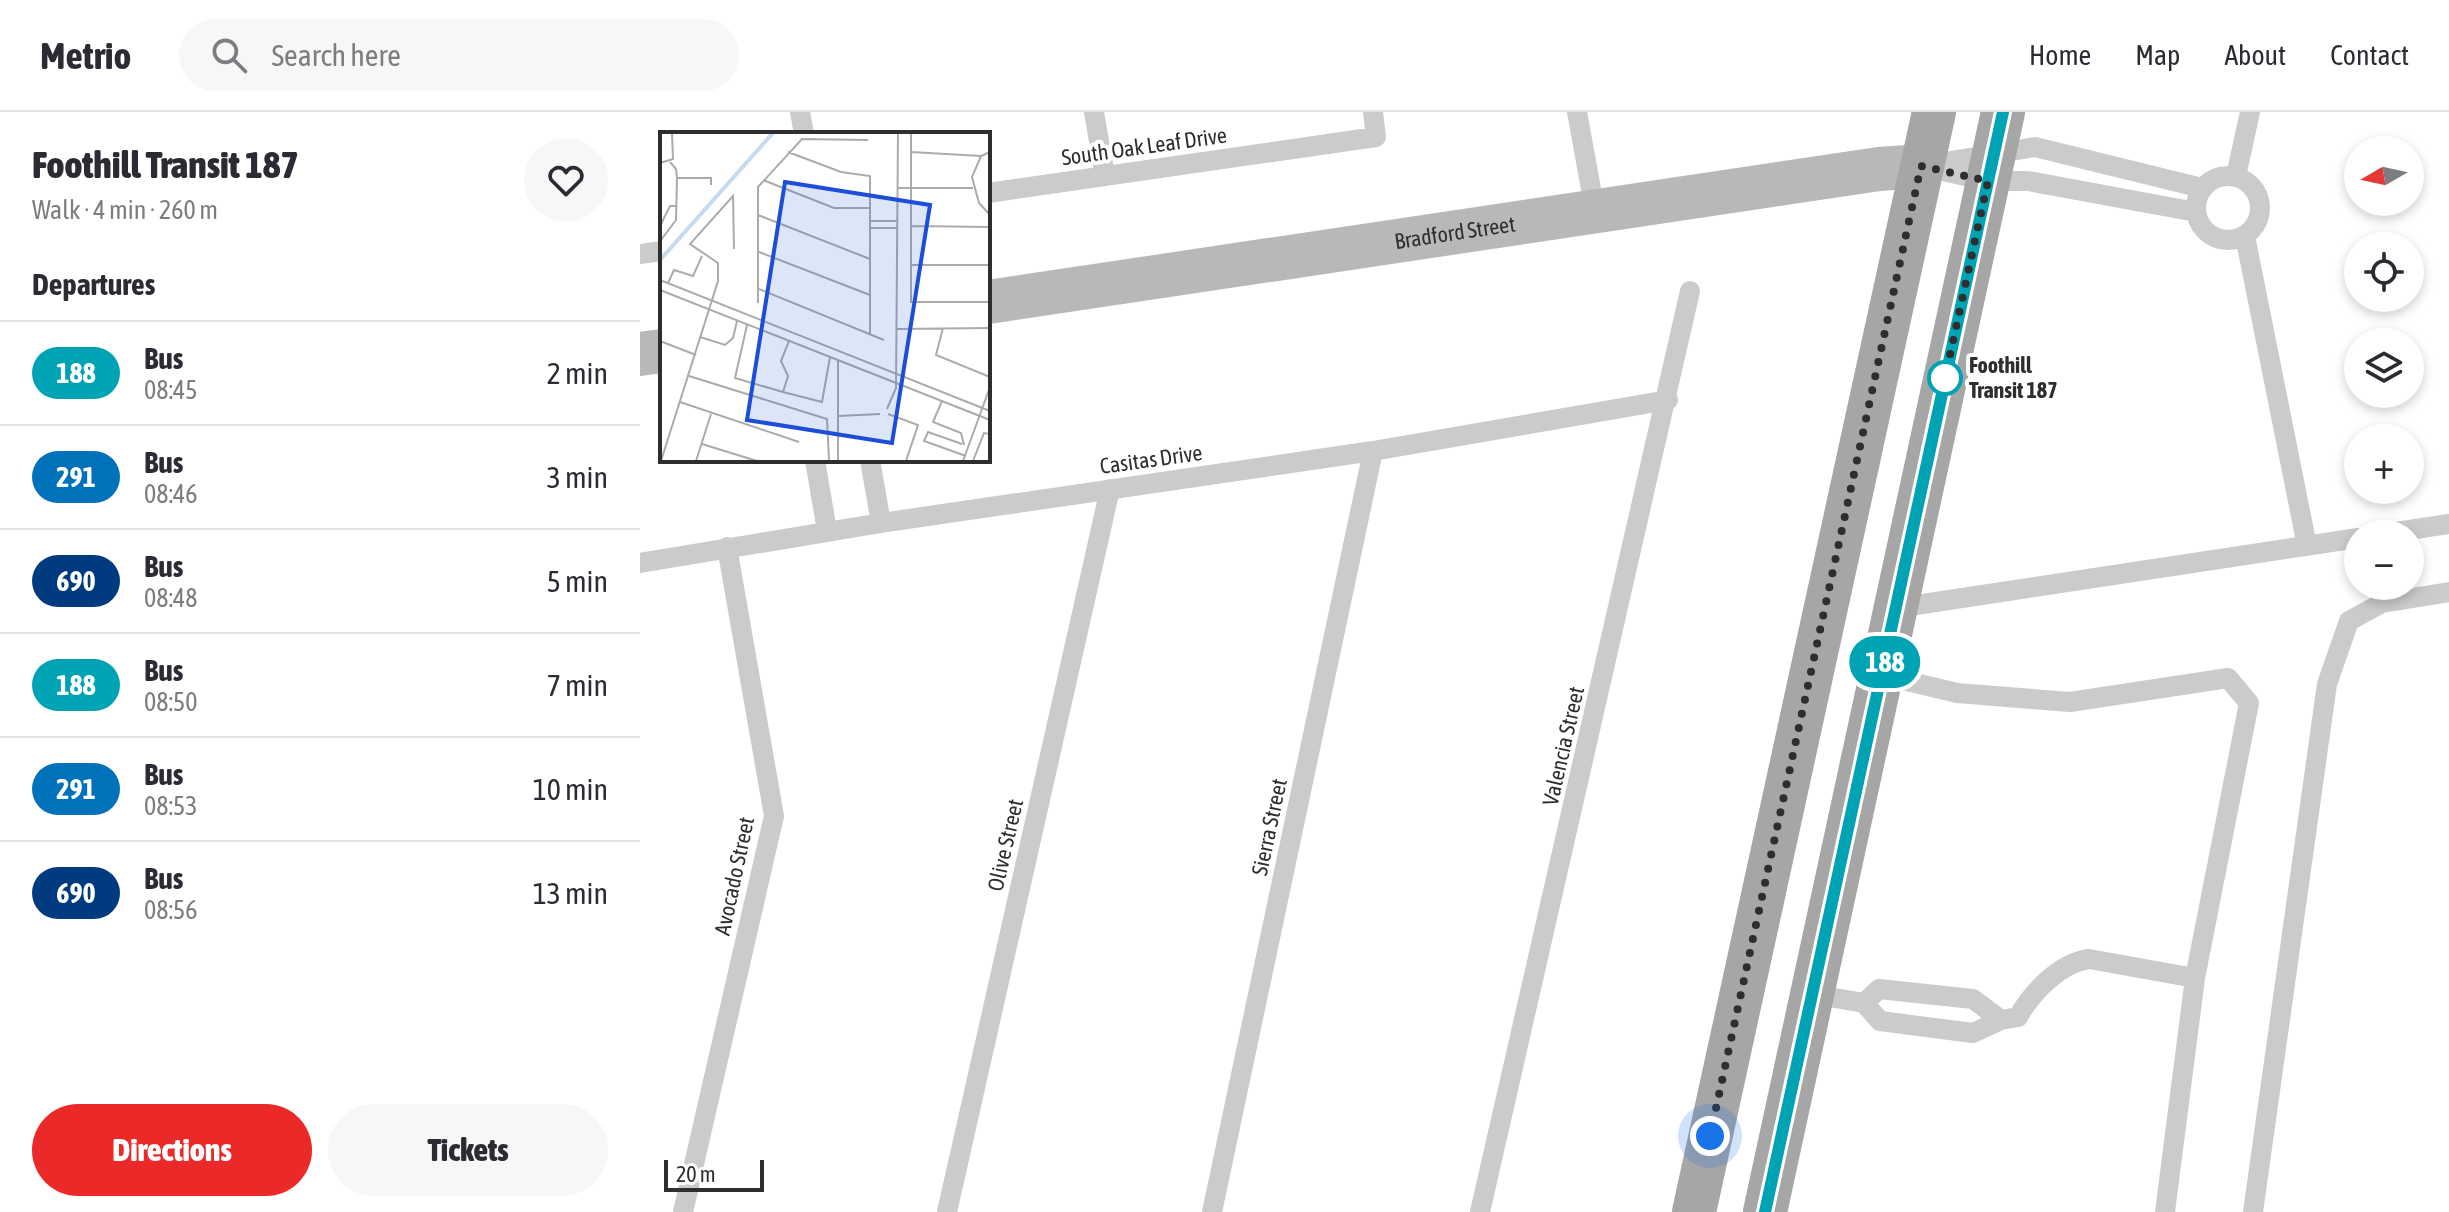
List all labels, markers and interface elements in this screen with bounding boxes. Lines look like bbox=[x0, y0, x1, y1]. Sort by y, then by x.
search box bbox=[179, 19, 739, 91]
icon: search bbox=[207, 33, 251, 77]
text: Metrio bbox=[40, 34, 131, 77]
text: Search here bbox=[271, 38, 401, 72]
text: Home bbox=[2029, 39, 2091, 71]
text: Map bbox=[2135, 39, 2180, 71]
text: About bbox=[2224, 39, 2286, 71]
text: Contact bbox=[2330, 39, 2409, 71]
street label: South Oak Leaf Drive bbox=[1060, 122, 1228, 170]
inset map bbox=[660, 132, 990, 462]
north arrow bbox=[2344, 136, 2424, 216]
map controls bbox=[2344, 136, 2424, 600]
button: heart bbox=[524, 138, 608, 222]
text: Foothill Transit 187 bbox=[32, 143, 299, 186]
text: Walk · 4 min · 260 m bbox=[32, 195, 218, 225]
street label: Bradford Street bbox=[1393, 210, 1517, 254]
button: locate bbox=[2344, 232, 2424, 312]
text: Departures bbox=[32, 267, 155, 301]
button: layers bbox=[2344, 328, 2424, 408]
text: Bus bbox=[144, 341, 183, 375]
place label: Foothill Transit 187 bbox=[1969, 352, 2057, 403]
text: 2 min bbox=[547, 356, 608, 390]
text: 188 bbox=[56, 357, 96, 389]
marker: Foothill Transit 187 bbox=[1928, 361, 1962, 395]
text: 08:45 bbox=[144, 375, 198, 405]
button: + bbox=[2344, 424, 2424, 504]
street label: Casitas Drive bbox=[1098, 439, 1204, 479]
text: Bus bbox=[144, 445, 183, 479]
text: 3 min bbox=[547, 460, 608, 494]
text: 291 bbox=[56, 461, 96, 493]
text: 08:46 bbox=[144, 479, 198, 509]
button: − bbox=[2344, 520, 2424, 600]
text: Bus bbox=[144, 549, 183, 583]
text: 5 min bbox=[547, 564, 608, 598]
text: 690 bbox=[56, 565, 96, 597]
text: 08:48 bbox=[144, 583, 198, 613]
line badge: 188 bbox=[1839, 636, 1931, 688]
text: 188 bbox=[1865, 646, 1905, 678]
text: Bus bbox=[144, 653, 183, 687]
text: 7 min bbox=[547, 668, 608, 702]
text: 188 bbox=[56, 669, 96, 701]
street label: Valencia Street bbox=[1537, 684, 1589, 808]
text: 08:50 bbox=[144, 687, 198, 717]
text: Bus bbox=[144, 757, 183, 791]
text: 10 min bbox=[533, 772, 608, 806]
text: 291 bbox=[56, 773, 96, 805]
street label: Sierra Street bbox=[1246, 776, 1292, 878]
text: 08:53 bbox=[144, 791, 198, 821]
street label: Olive Street bbox=[982, 796, 1028, 894]
street label: Avocado Street bbox=[709, 814, 759, 938]
text: Bus bbox=[144, 861, 183, 895]
text: 13 min bbox=[533, 876, 608, 910]
text: 690 bbox=[56, 877, 96, 909]
text: 08:56 bbox=[144, 895, 198, 925]
button: Directions bbox=[32, 1104, 312, 1196]
button: Tickets bbox=[328, 1104, 608, 1196]
your location bbox=[1690, 1116, 1730, 1156]
scale bar bbox=[664, 1156, 764, 1192]
text: 20 m bbox=[676, 1161, 716, 1187]

